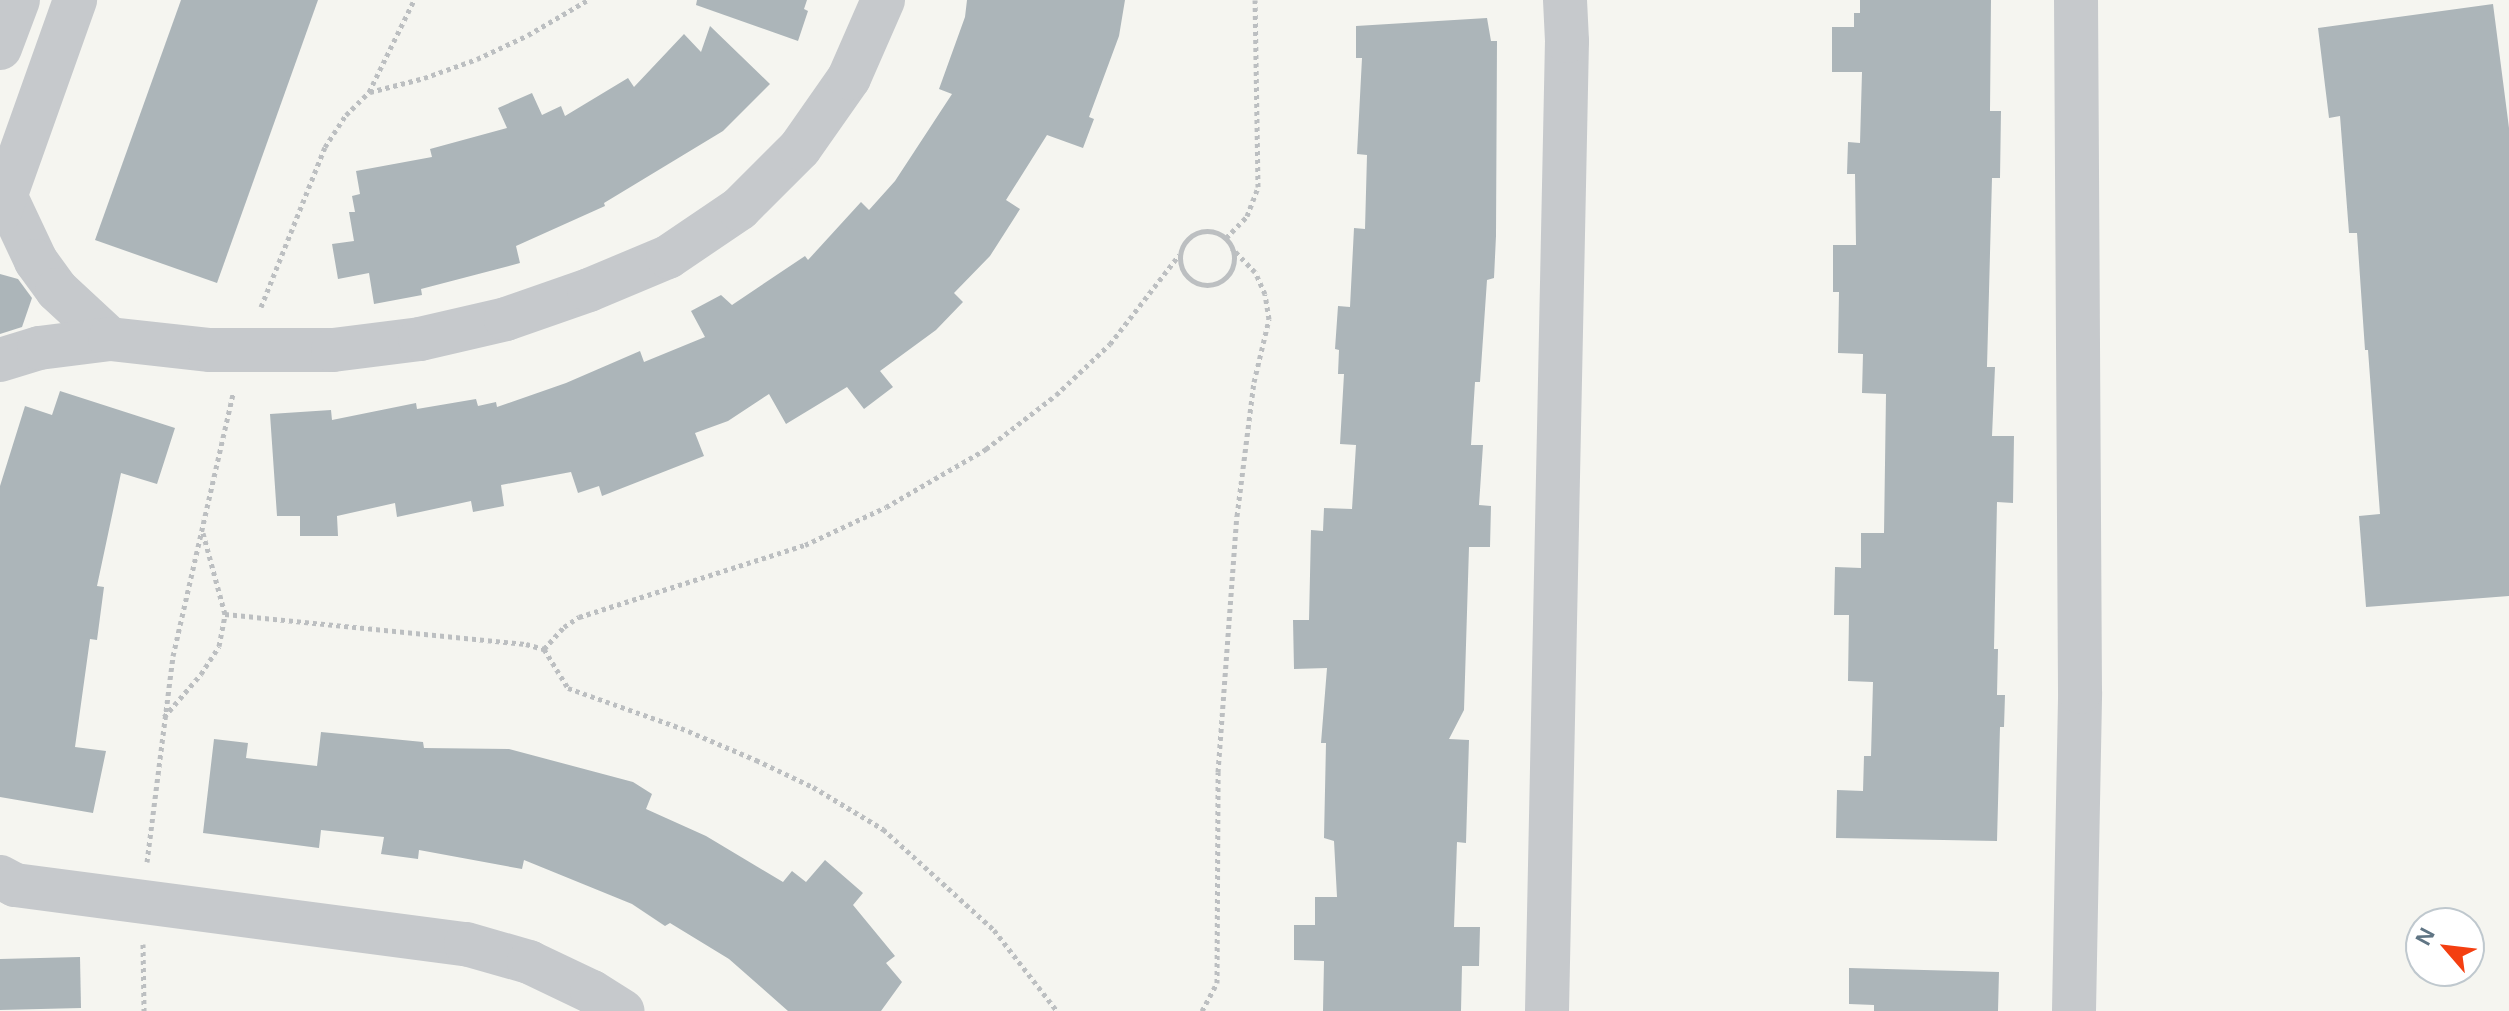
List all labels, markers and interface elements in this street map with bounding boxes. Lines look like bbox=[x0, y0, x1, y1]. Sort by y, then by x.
north arrow bbox=[2405, 907, 2485, 987]
text: N bbox=[2410, 924, 2440, 949]

